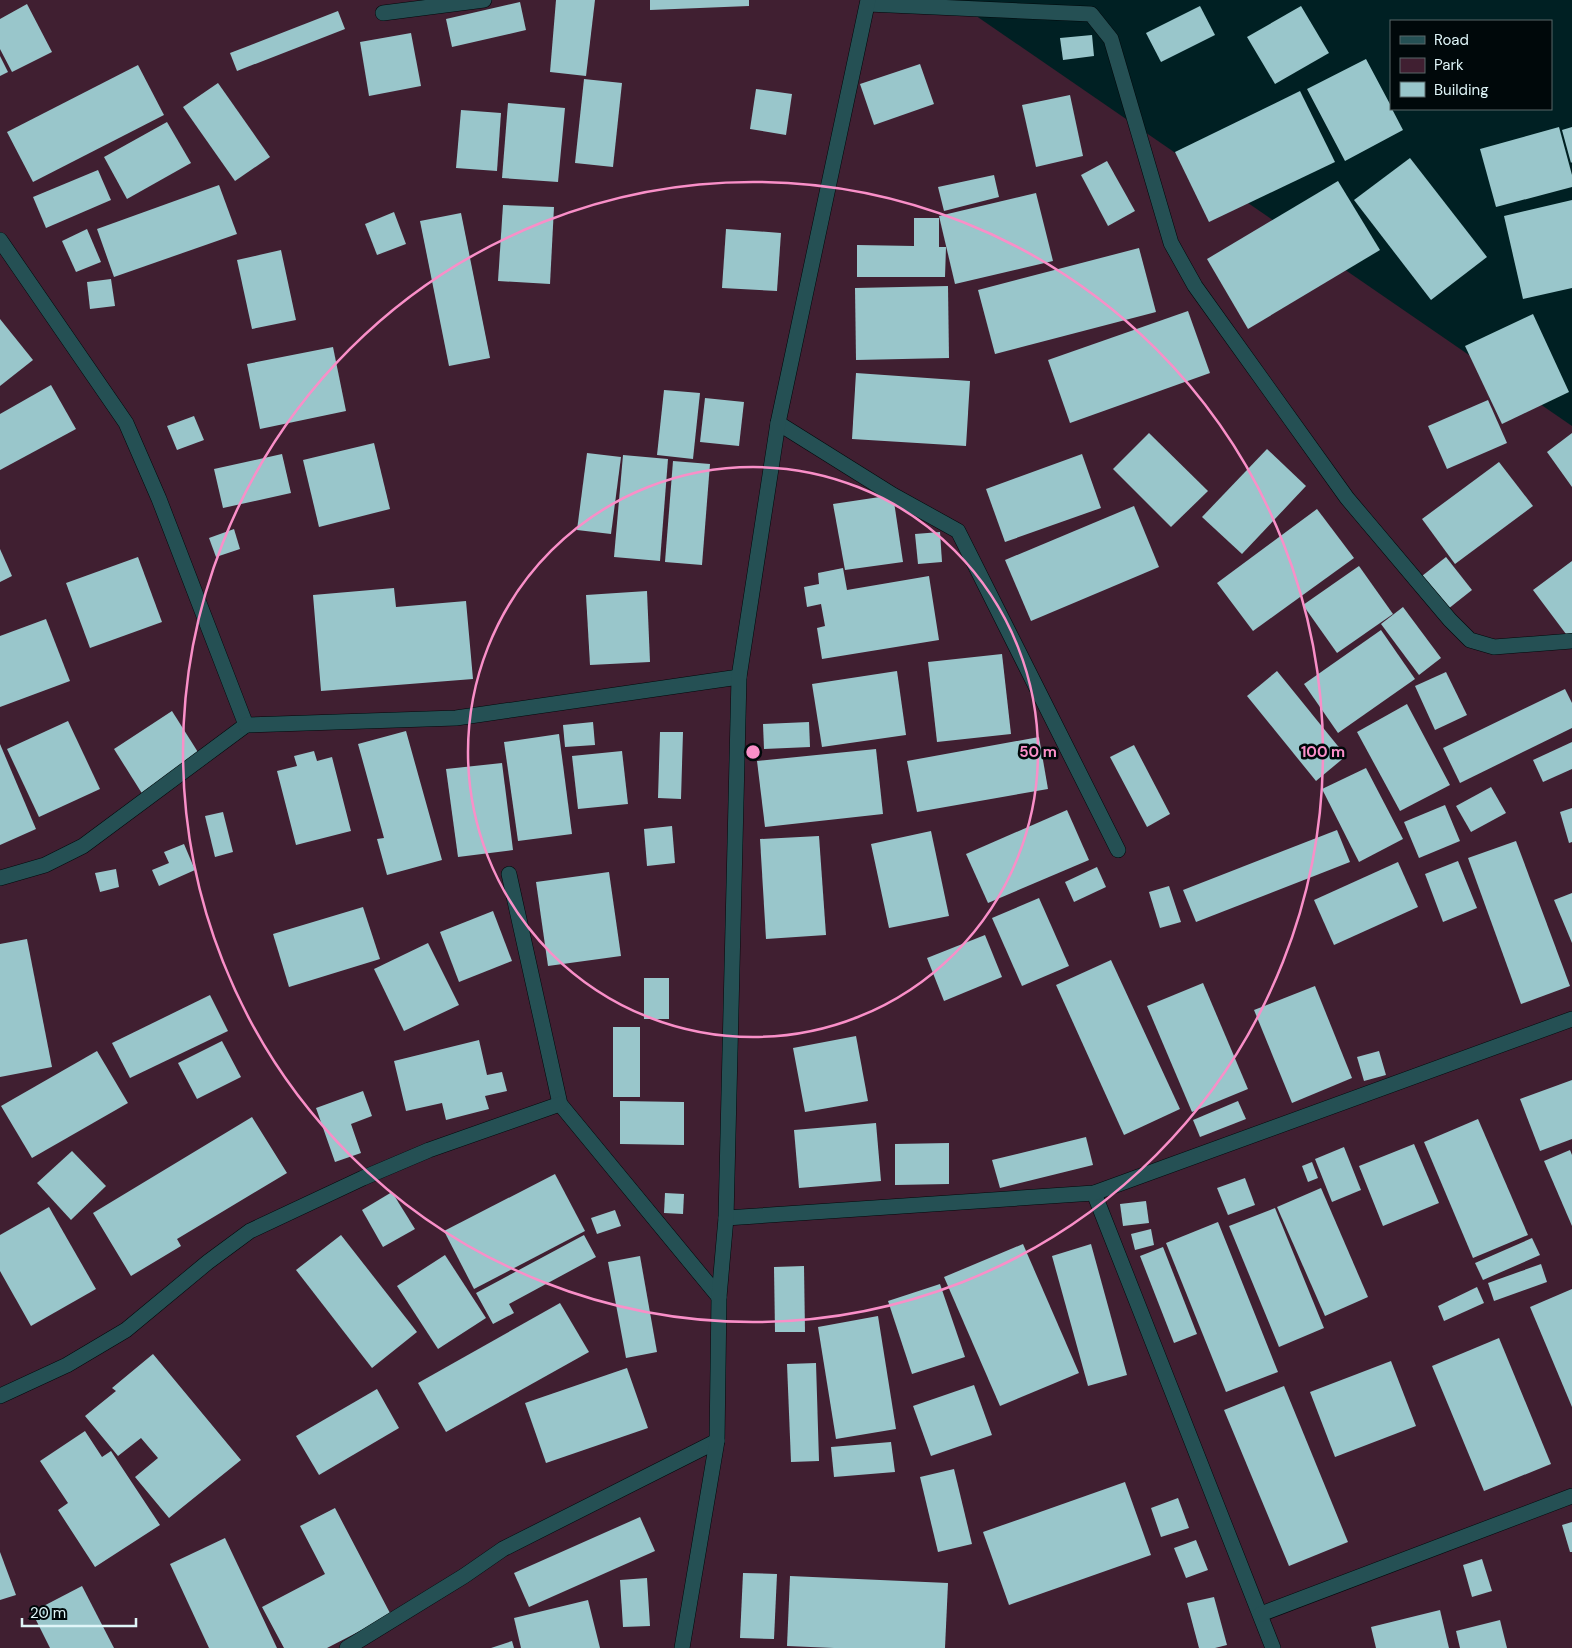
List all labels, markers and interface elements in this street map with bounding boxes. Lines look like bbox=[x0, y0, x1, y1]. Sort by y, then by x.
legend bbox=[1390, 20, 1552, 110]
text: Road bbox=[1434, 30, 1469, 50]
text: Park bbox=[1434, 55, 1464, 75]
text: Building bbox=[1434, 80, 1489, 100]
text: 50 m bbox=[1019, 742, 1057, 762]
text: 100 m bbox=[1301, 742, 1345, 762]
centre of rings bbox=[744, 743, 762, 761]
scale bar bbox=[22, 1596, 136, 1628]
text: 20 m bbox=[30, 1603, 66, 1623]

